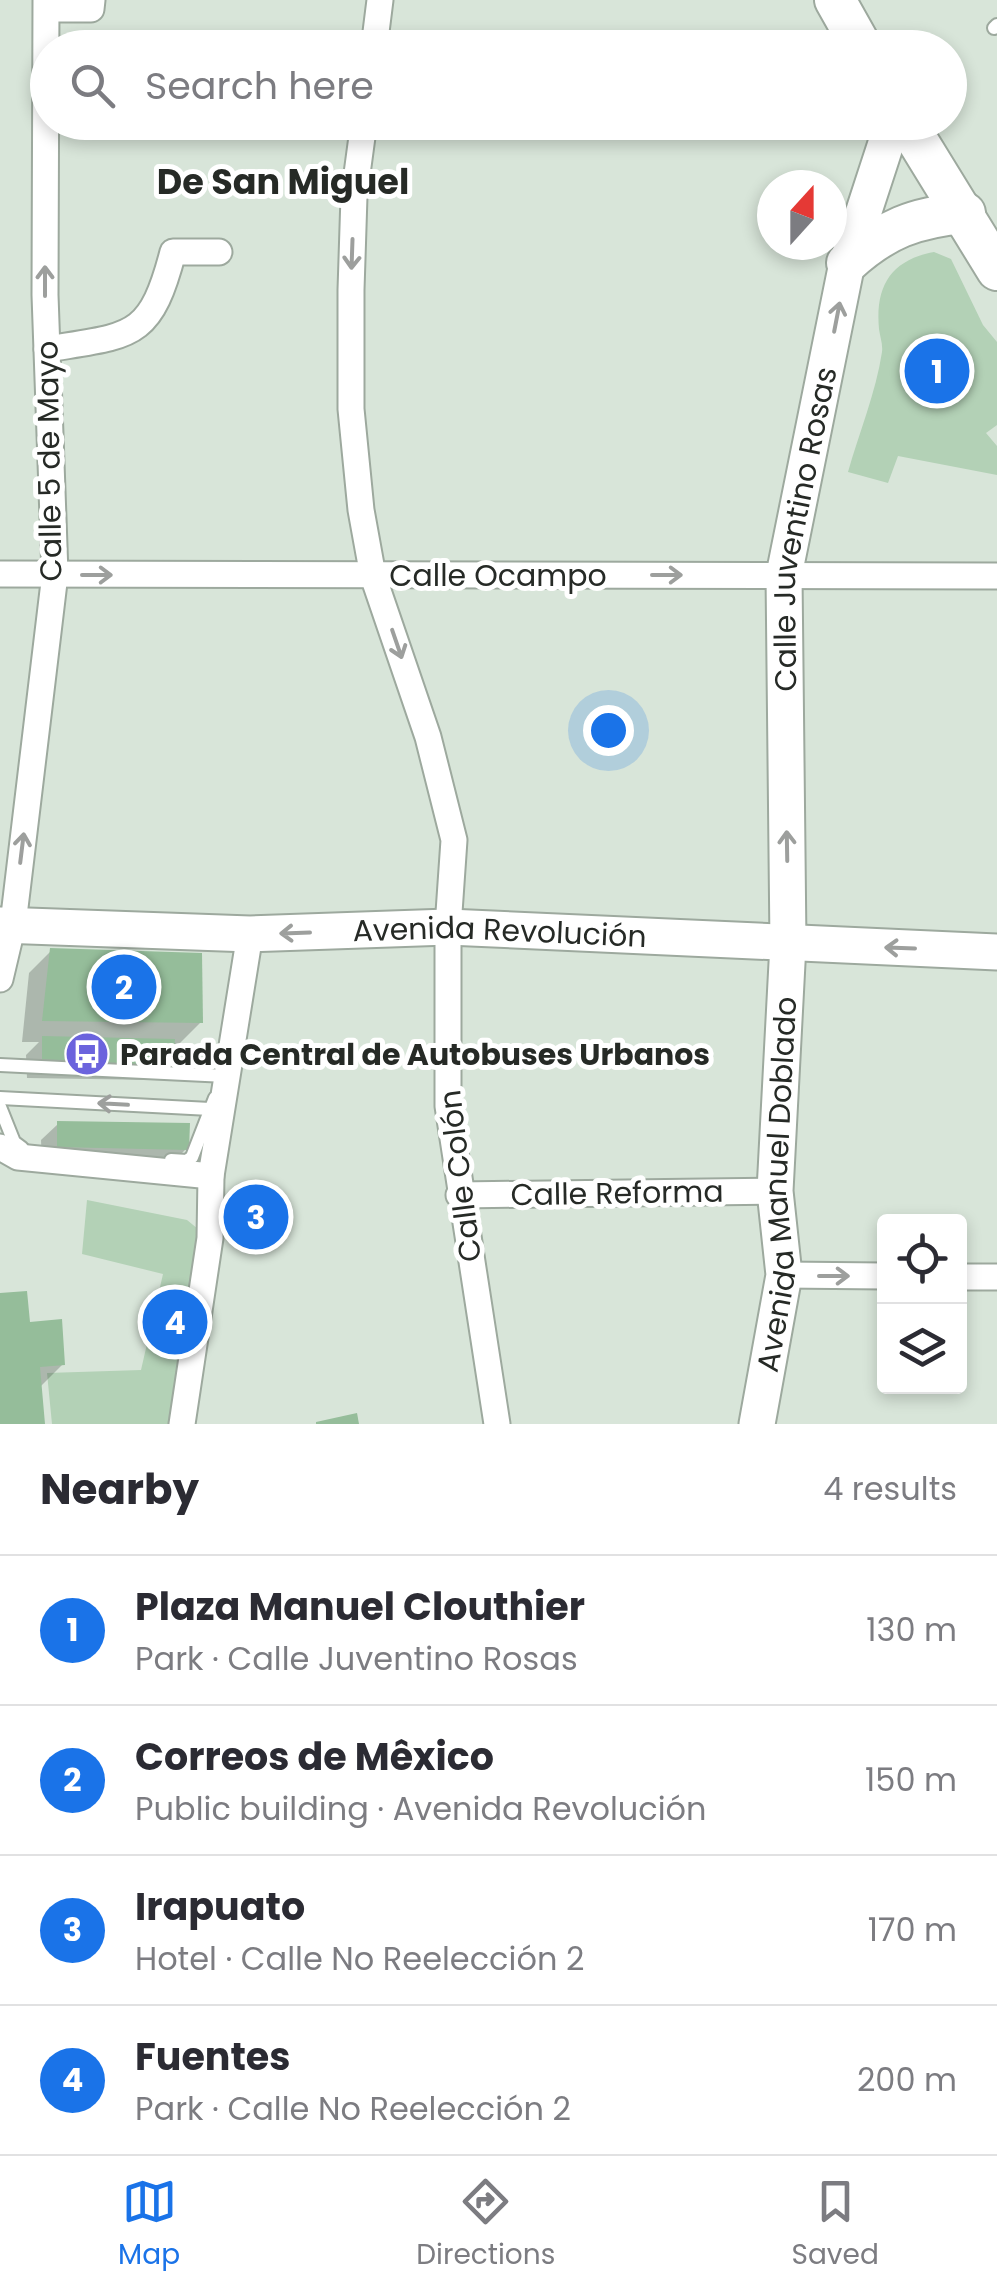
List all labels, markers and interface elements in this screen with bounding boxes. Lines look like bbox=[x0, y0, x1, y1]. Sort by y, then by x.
search box bbox=[30, 30, 967, 140]
icon: search bbox=[65, 58, 120, 113]
text: Search here bbox=[145, 59, 374, 112]
district label: De San Miguel bbox=[157, 157, 409, 206]
north arrow bbox=[757, 170, 847, 260]
one-way arrow bbox=[342, 238, 361, 270]
one-way arrow bbox=[36, 265, 54, 298]
one-way arrow bbox=[828, 302, 847, 334]
pin: 1 bbox=[904, 334, 970, 408]
street label: Calle 5 de Mayo bbox=[25, 340, 73, 582]
street label: Calle Juventino Rosas bbox=[762, 363, 847, 692]
street label: Calle Ocampo bbox=[389, 554, 607, 597]
one-way arrow bbox=[80, 566, 113, 584]
one-way arrow bbox=[650, 566, 683, 584]
one-way arrow bbox=[389, 627, 407, 659]
your location bbox=[583, 705, 634, 756]
one-way arrow bbox=[778, 831, 796, 864]
one-way arrow bbox=[13, 833, 32, 865]
street label: Avenida Revolución bbox=[352, 905, 648, 958]
one-way arrow bbox=[280, 923, 312, 942]
one-way arrow bbox=[884, 938, 916, 957]
pin: 2 bbox=[92, 950, 156, 1024]
street label: Avenida Manuel Doblado bbox=[745, 995, 807, 1375]
bus stop icon: Parada Central de Autobuses Urbanos bbox=[64, 1031, 110, 1077]
place label: Parada Central de Autobuses Urbanos bbox=[120, 1033, 710, 1076]
street label: Calle Colón bbox=[428, 1088, 492, 1264]
one-way arrow bbox=[97, 1094, 129, 1113]
street label: Calle Reforma bbox=[510, 1170, 724, 1216]
pin: 3 bbox=[224, 1180, 288, 1254]
map controls bbox=[877, 1214, 967, 1394]
button: locate bbox=[877, 1214, 967, 1304]
one-way arrow bbox=[818, 1266, 850, 1286]
pin: 4 bbox=[142, 1284, 208, 1360]
button: layers bbox=[877, 1304, 967, 1394]
text: Nearby bbox=[40, 1460, 199, 1519]
text: 4 results bbox=[823, 1466, 957, 1511]
text: Plaza Manuel Clouthier bbox=[135, 1580, 585, 1633]
text: 1 bbox=[66, 1607, 79, 1652]
text: 130 m bbox=[866, 1607, 957, 1652]
text: Park · Calle Juventino Rosas bbox=[135, 1636, 578, 1681]
text: Correos de Mêxico bbox=[135, 1730, 494, 1783]
text: 2 bbox=[63, 1757, 82, 1802]
text: 150 m bbox=[865, 1757, 957, 1802]
text: Public building · Avenida Revolución bbox=[135, 1786, 707, 1831]
text: Irapuato bbox=[135, 1880, 305, 1933]
text: 3 bbox=[63, 1907, 82, 1952]
text: 170 m bbox=[868, 1907, 957, 1952]
text: Hotel · Calle No Reelección 2 bbox=[135, 1936, 584, 1981]
text: Fuentes bbox=[135, 2030, 290, 2083]
text: 4 bbox=[62, 2057, 83, 2102]
text: 200 m bbox=[857, 2057, 957, 2102]
text: Park · Calle No Reelección 2 bbox=[135, 2086, 571, 2131]
tab: Map bbox=[118, 2174, 180, 2276]
tab: Directions bbox=[416, 2174, 555, 2276]
tab: Saved bbox=[792, 2174, 879, 2276]

